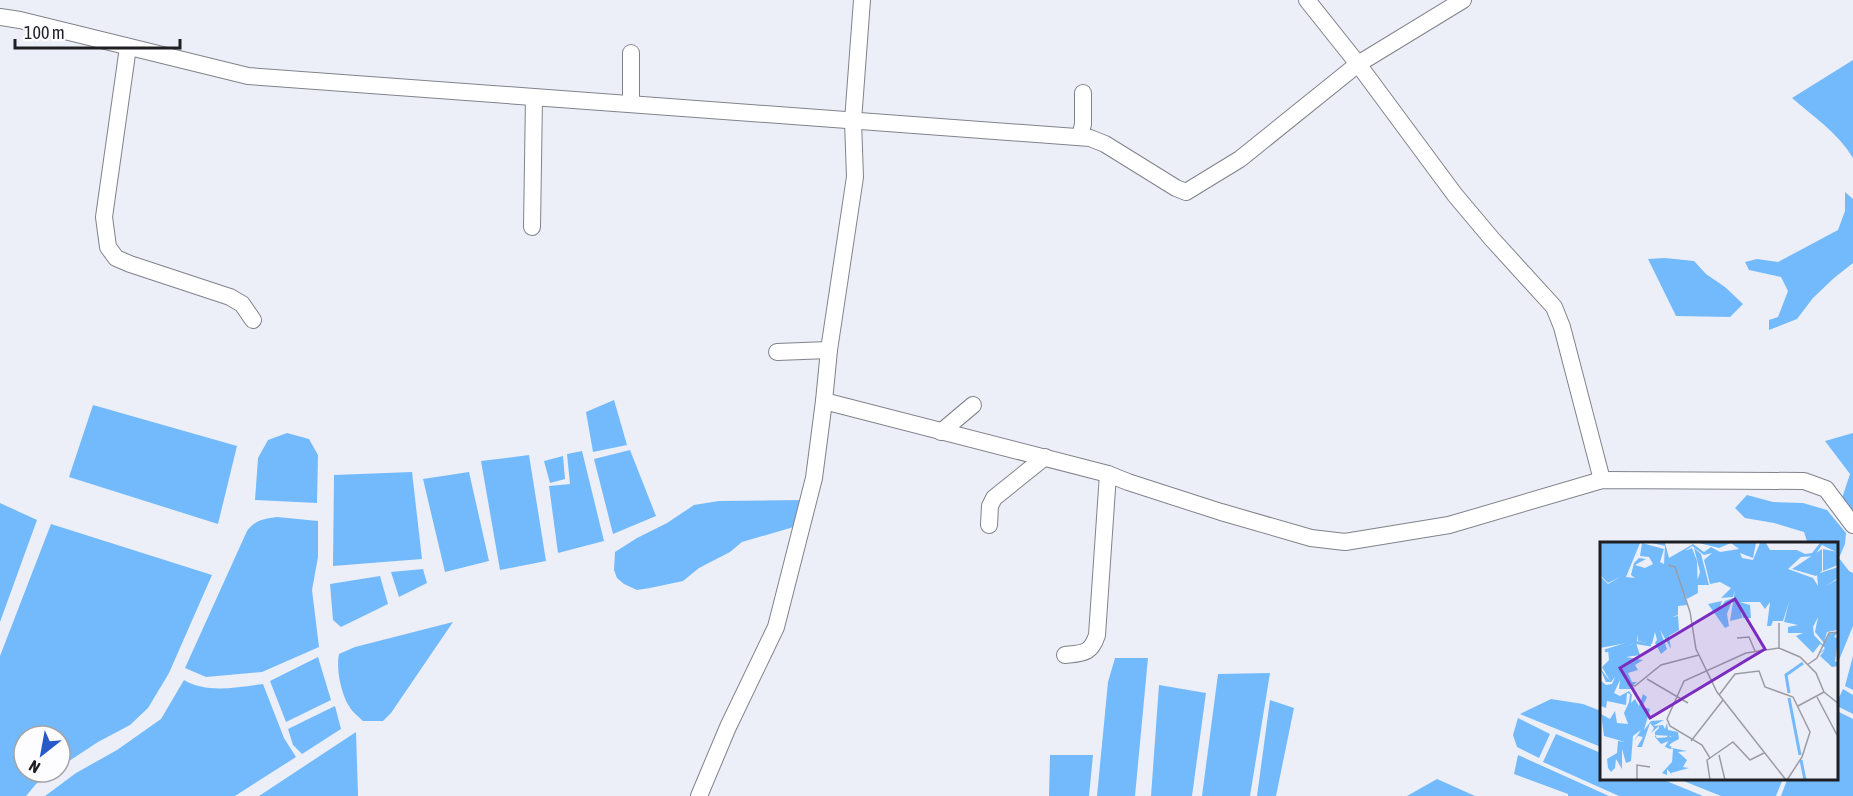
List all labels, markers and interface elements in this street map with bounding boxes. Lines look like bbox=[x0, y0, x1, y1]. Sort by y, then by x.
scale bar bbox=[15, 12, 180, 50]
text: 100 m bbox=[24, 22, 65, 43]
inset map bbox=[1600, 542, 1838, 781]
north arrow bbox=[12, 724, 72, 784]
text: N bbox=[26, 757, 43, 777]

